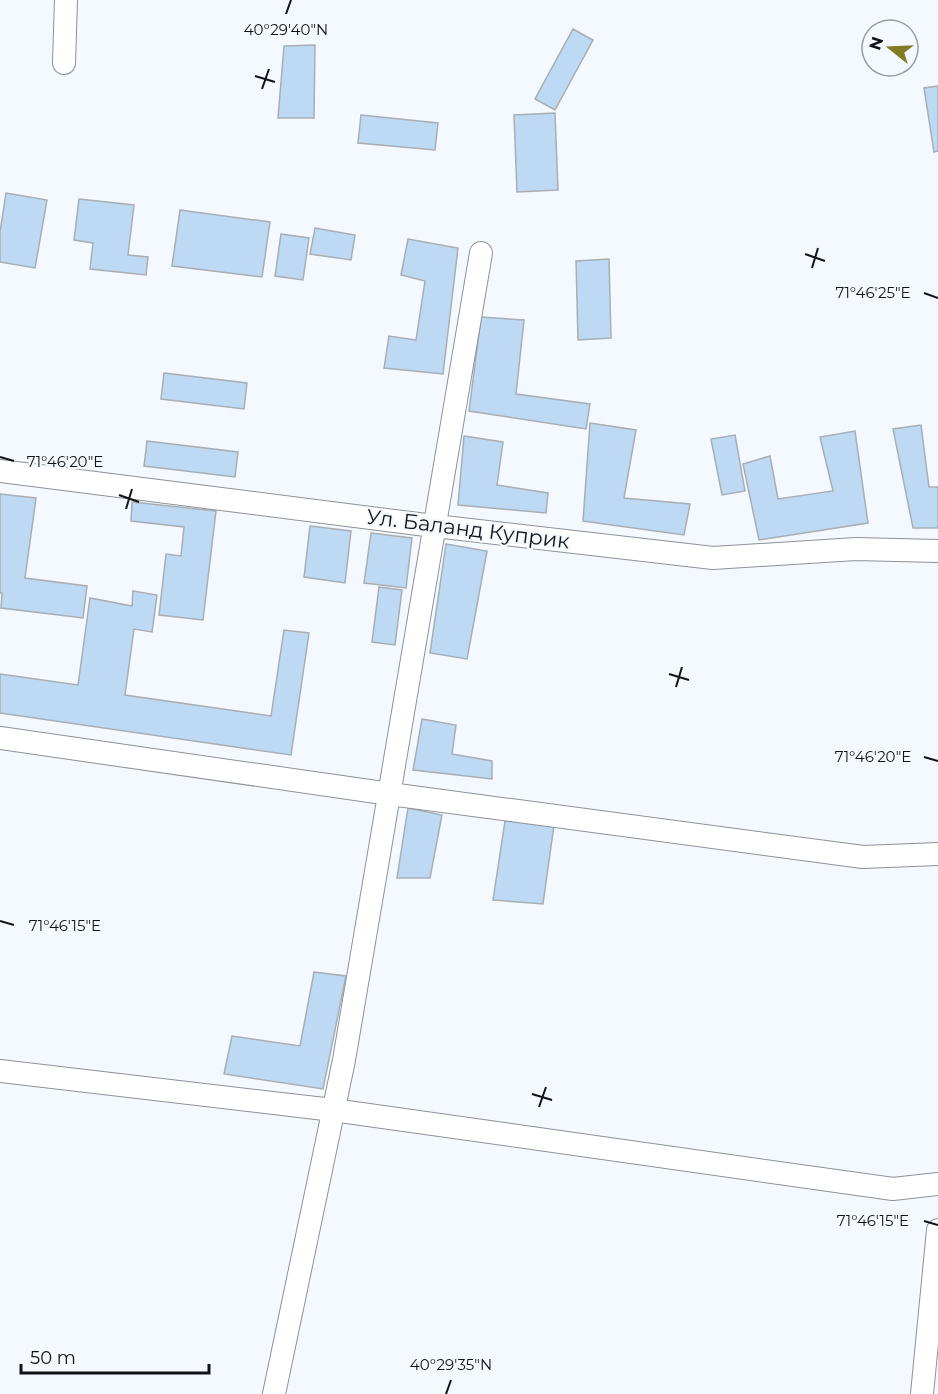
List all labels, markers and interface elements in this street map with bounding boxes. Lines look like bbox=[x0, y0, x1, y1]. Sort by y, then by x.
north arrow bbox=[860, 18, 920, 78]
text: 40°29'40"N bbox=[244, 20, 328, 39]
text: N bbox=[865, 34, 887, 53]
text: 71°46'25"E bbox=[835, 283, 911, 302]
text: 71°46'20"E bbox=[27, 452, 103, 471]
street label: Ул. Баланд Куприк bbox=[365, 504, 571, 553]
text: 71°46'20"E bbox=[835, 747, 911, 766]
text: 71°46'15"E bbox=[29, 916, 101, 935]
text: 71°46'15"E bbox=[837, 1211, 909, 1230]
scale bar bbox=[21, 1337, 208, 1375]
text: 50 m bbox=[30, 1347, 76, 1369]
text: 40°29'35"N bbox=[410, 1355, 492, 1374]

